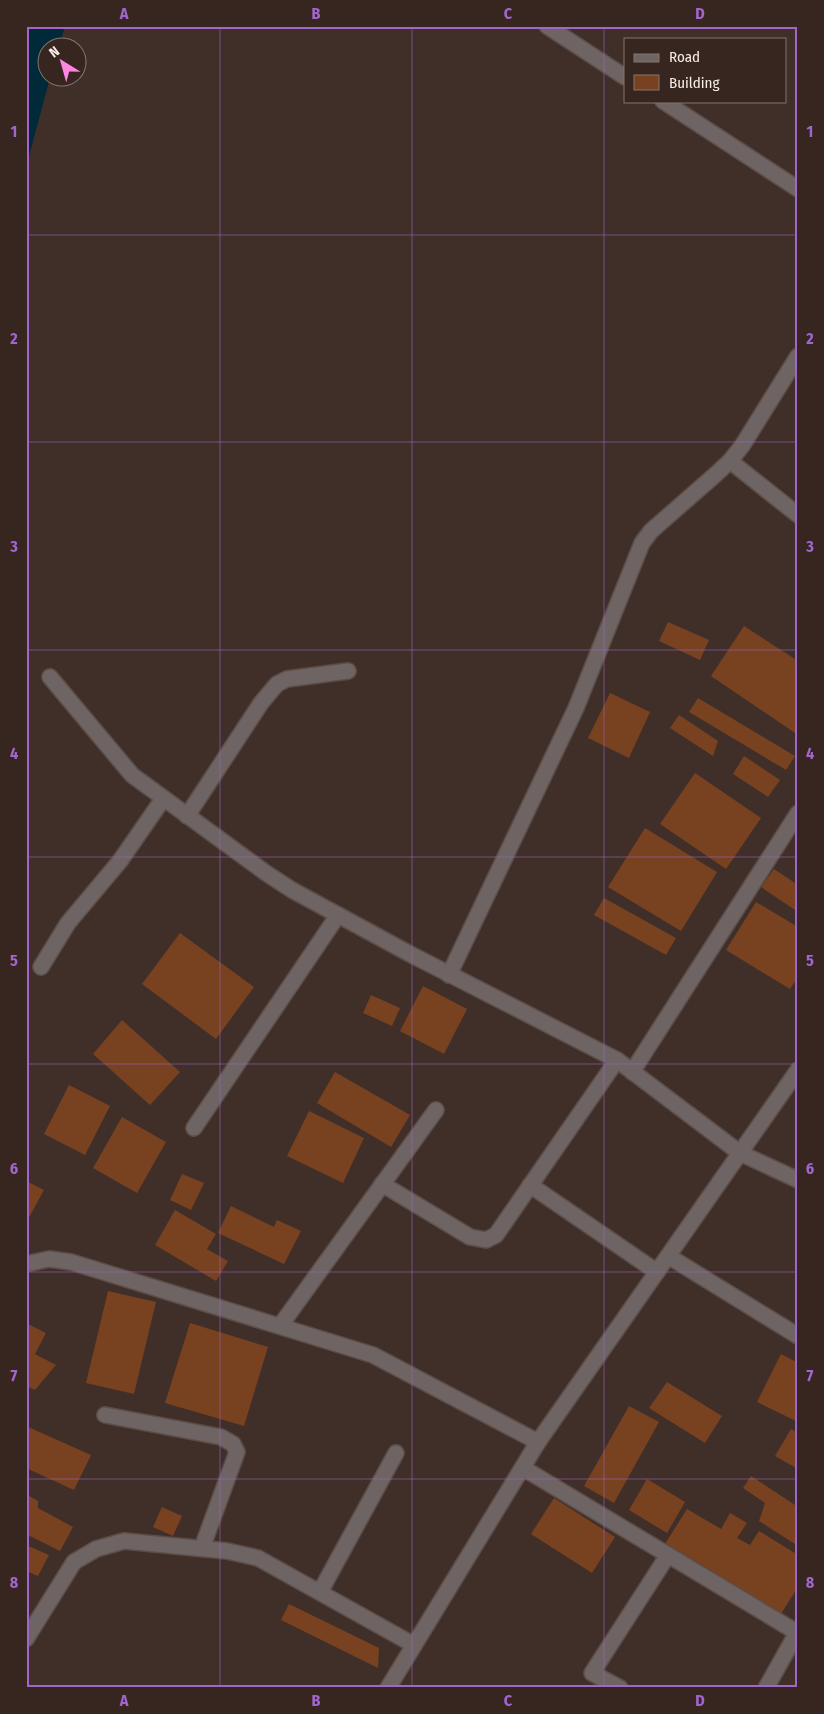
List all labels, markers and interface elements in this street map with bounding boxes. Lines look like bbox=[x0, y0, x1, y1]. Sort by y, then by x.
text: A bbox=[119, 4, 129, 23]
text: B bbox=[312, 4, 321, 23]
text: C bbox=[504, 4, 513, 23]
text: D bbox=[695, 4, 705, 23]
north arrow bbox=[38, 38, 88, 88]
legend bbox=[624, 38, 786, 102]
text: N bbox=[46, 43, 63, 61]
text: Road bbox=[669, 48, 700, 66]
text: Building bbox=[669, 74, 720, 92]
text: 1 bbox=[11, 122, 17, 141]
text: 1 bbox=[807, 122, 813, 141]
text: 2 bbox=[9, 329, 18, 348]
text: 2 bbox=[805, 329, 814, 348]
text: 3 bbox=[9, 537, 18, 556]
text: 3 bbox=[805, 537, 814, 556]
text: 4 bbox=[10, 744, 18, 763]
text: 4 bbox=[806, 744, 814, 763]
text: 5 bbox=[10, 951, 18, 970]
text: 5 bbox=[806, 951, 814, 970]
text: 6 bbox=[10, 1159, 18, 1178]
text: 6 bbox=[806, 1159, 814, 1178]
text: 7 bbox=[11, 1366, 18, 1385]
text: 7 bbox=[807, 1366, 814, 1385]
text: 8 bbox=[10, 1573, 19, 1592]
text: 8 bbox=[806, 1573, 815, 1592]
text: A bbox=[119, 1691, 129, 1710]
text: B bbox=[312, 1691, 321, 1710]
text: C bbox=[504, 1691, 513, 1710]
text: D bbox=[695, 1691, 705, 1710]

